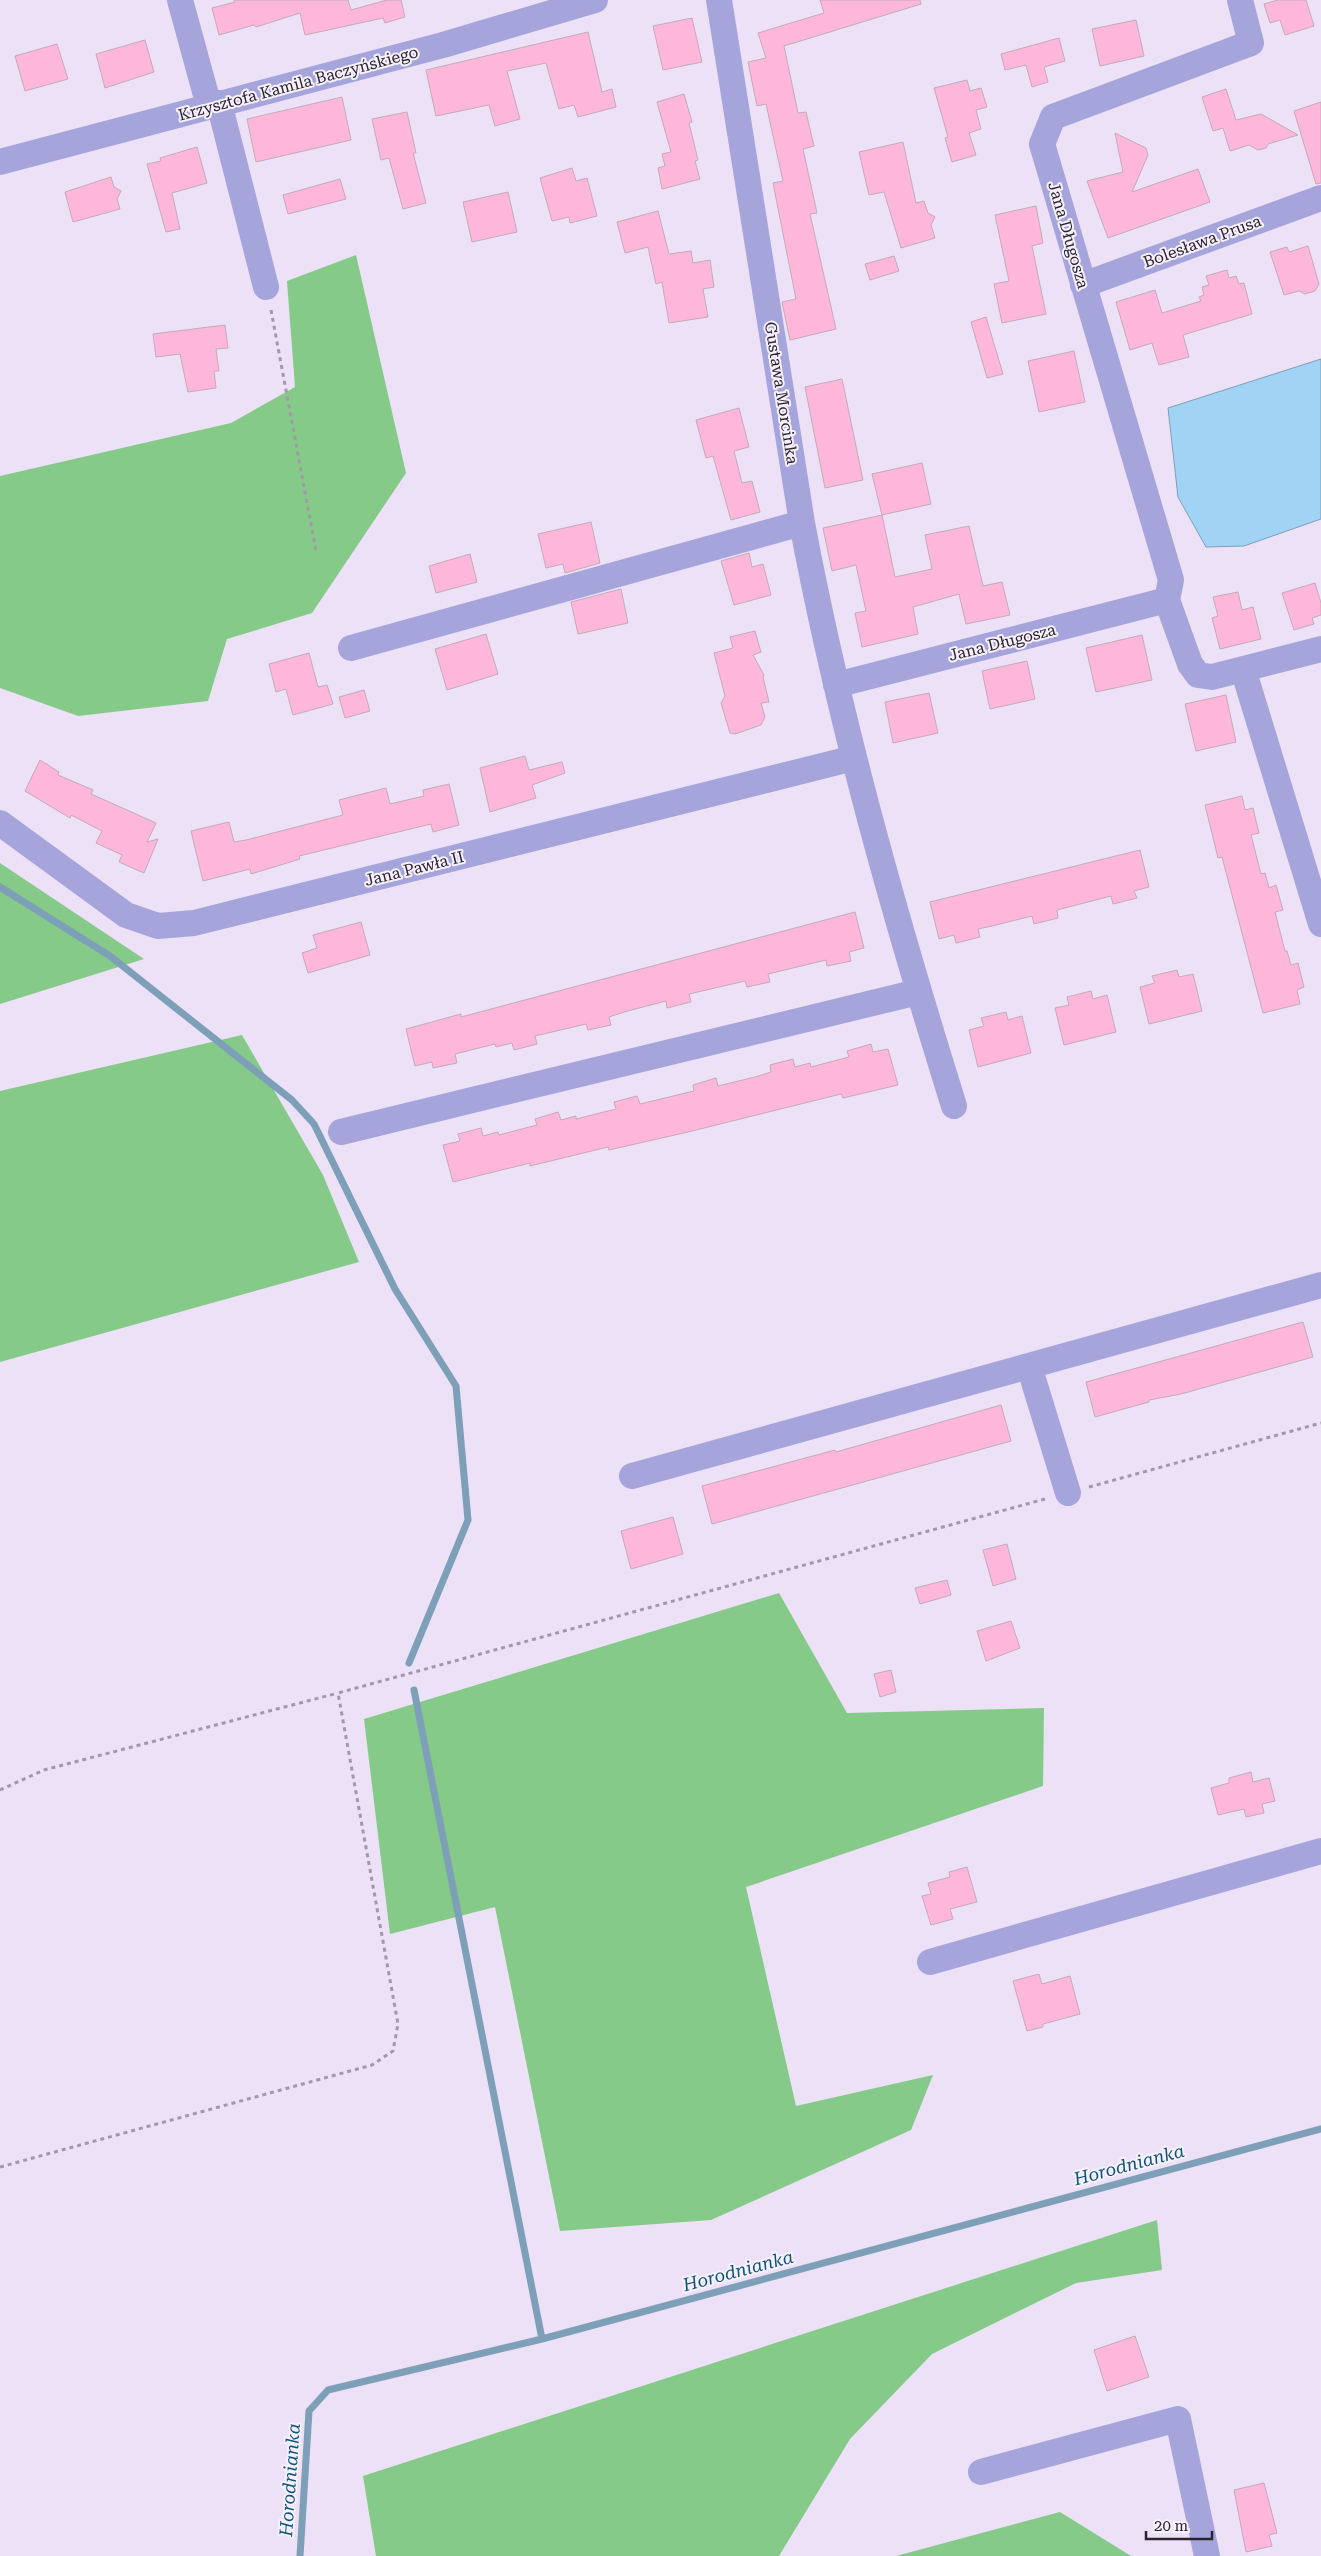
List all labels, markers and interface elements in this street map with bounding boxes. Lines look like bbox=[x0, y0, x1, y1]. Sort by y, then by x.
street label: Krzysztofa Kamila Baczyńskiego bbox=[176, 42, 420, 125]
street label: Jana Długosza bbox=[1044, 180, 1093, 291]
street label: Bolesława Prusa bbox=[1141, 211, 1264, 272]
street label: Gustawa Morcinka bbox=[761, 320, 802, 466]
street label: Jana Długosza bbox=[946, 620, 1058, 665]
street label: Jana Pawła II bbox=[363, 847, 466, 890]
water label: Horodnianka bbox=[1070, 2140, 1187, 2190]
water label: Horodnianka bbox=[679, 2246, 796, 2296]
water label: Horodnianka bbox=[275, 2422, 304, 2538]
scale bar bbox=[1146, 2508, 1212, 2540]
text: 20 m bbox=[1154, 2517, 1189, 2535]

